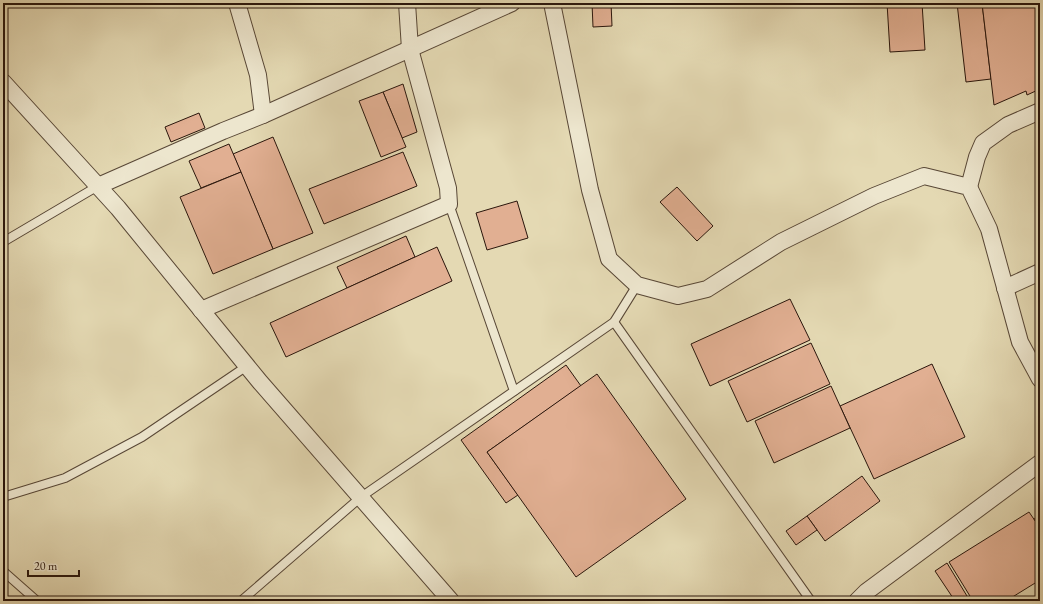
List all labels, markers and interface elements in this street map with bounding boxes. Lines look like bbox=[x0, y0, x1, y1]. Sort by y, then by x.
scale bar bbox=[28, 552, 79, 578]
text: 20 m bbox=[34, 558, 58, 574]

